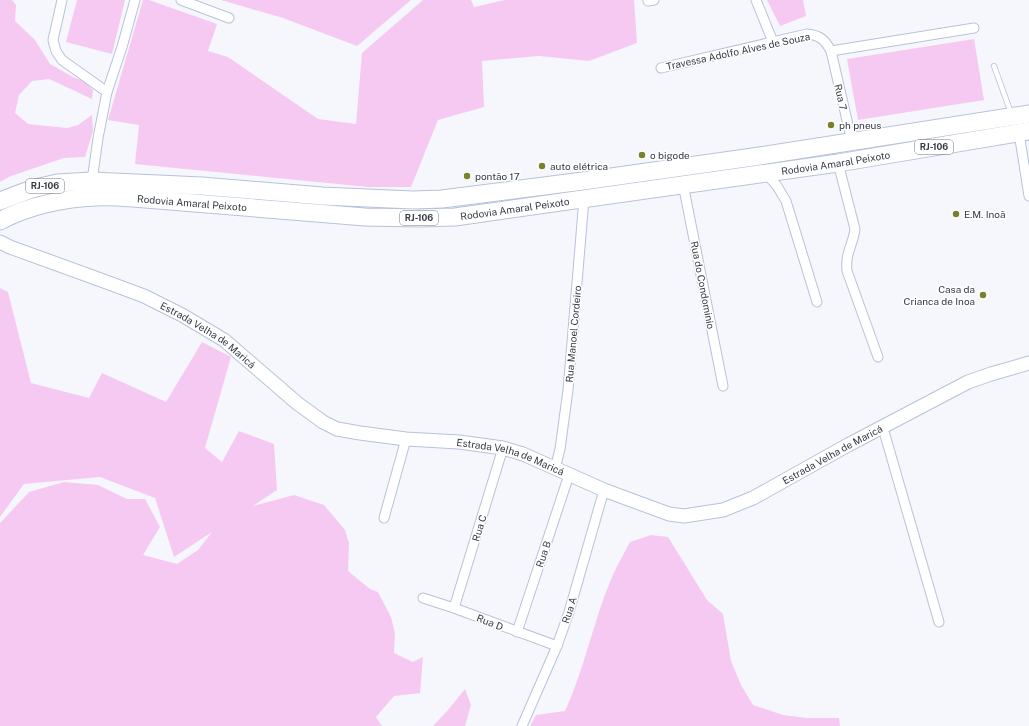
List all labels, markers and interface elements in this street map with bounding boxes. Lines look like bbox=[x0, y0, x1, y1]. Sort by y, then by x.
street label: Travessa Adolfo Alves de Souza bbox=[665, 30, 811, 72]
street label: Rua 7 bbox=[832, 83, 850, 111]
place label: ph pneus bbox=[839, 119, 881, 131]
marker: ph pneus bbox=[826, 120, 836, 130]
road number: RJ-106 bbox=[915, 140, 953, 154]
street label: Rodovia Amaral Peixoto bbox=[780, 148, 891, 177]
place label: o bigode bbox=[650, 149, 690, 161]
marker: o bigode bbox=[637, 150, 647, 160]
place label: auto elétrica bbox=[550, 160, 608, 172]
marker: auto elétrica bbox=[537, 161, 547, 171]
place label: pontão 17 bbox=[475, 170, 520, 182]
marker: pontão 17 bbox=[462, 171, 472, 181]
road number: RJ-106 bbox=[26, 179, 64, 193]
street label: Rodovia Amaral Peixoto bbox=[137, 192, 248, 213]
street label: Rodovia Amaral Peixoto bbox=[459, 195, 570, 222]
place label: E.M. Inoã bbox=[964, 208, 1005, 220]
marker: E.M. Inoã bbox=[951, 209, 961, 219]
road number: RJ-106 bbox=[400, 211, 438, 225]
street label: Rua do Condominio bbox=[689, 240, 717, 330]
place label: Casa da Crianca de Inoa bbox=[904, 283, 975, 307]
street label: Rua Manoel Cordeiro bbox=[563, 285, 583, 383]
marker: Casa da Crianca de Inoa bbox=[978, 290, 988, 300]
street label: Estrada Velha de Maricá bbox=[158, 299, 258, 371]
street label: Estrada Velha de Maricá bbox=[780, 422, 884, 486]
street label: Estrada Velha de Maricá bbox=[456, 436, 566, 478]
street label: Rua C bbox=[469, 513, 489, 543]
street label: Rua B bbox=[533, 539, 553, 569]
street label: Rua A bbox=[559, 595, 579, 625]
street label: Rua D bbox=[475, 611, 505, 633]

